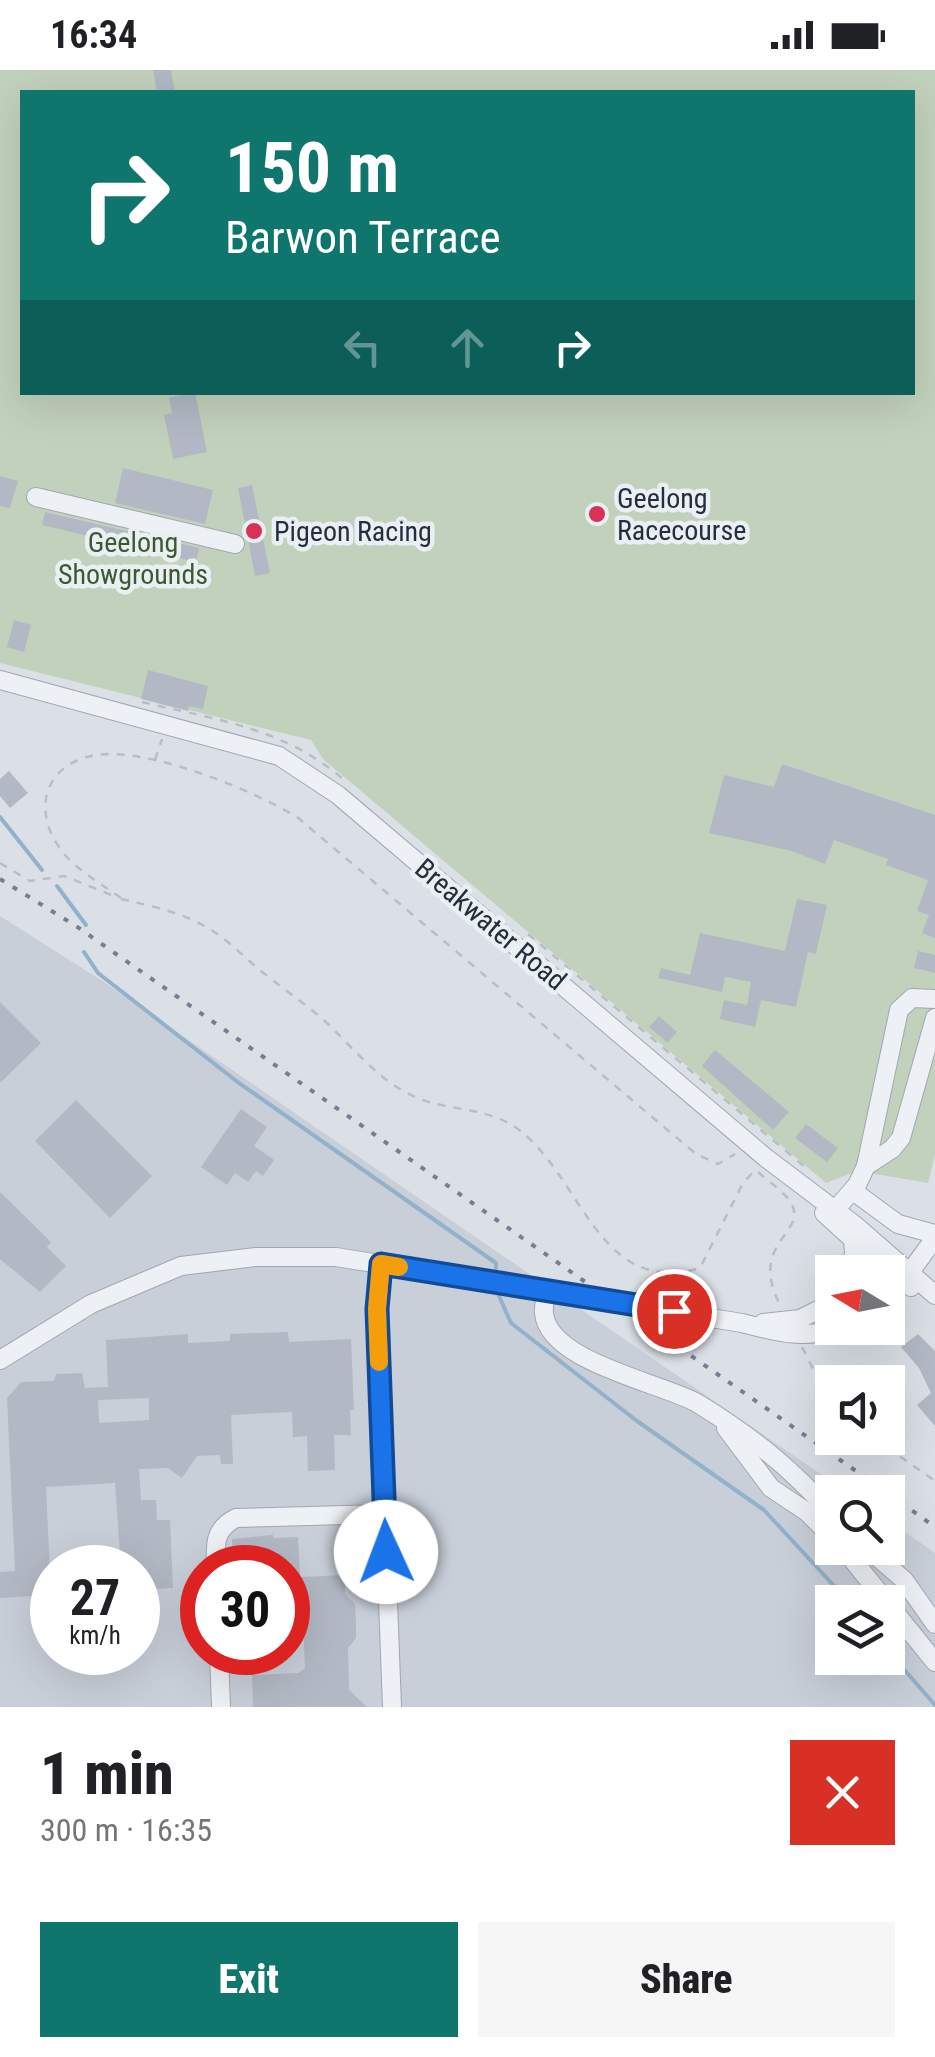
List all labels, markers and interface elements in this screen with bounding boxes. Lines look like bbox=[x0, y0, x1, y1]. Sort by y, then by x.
text: 16:34 bbox=[50, 13, 137, 57]
text: 150 m bbox=[225, 127, 399, 209]
icon: right bbox=[60, 130, 190, 260]
text: Barwon Terrace bbox=[225, 211, 501, 264]
icon: left bbox=[335, 320, 390, 375]
icon: ahead bbox=[440, 320, 495, 375]
icon: right bbox=[545, 320, 600, 375]
place label: Geelong Racecourse bbox=[617, 482, 746, 547]
marker: Geelong Racecourse bbox=[586, 503, 608, 525]
place label: Pigeon Racing bbox=[274, 515, 432, 548]
marker: Pigeon Racing bbox=[243, 520, 265, 542]
park label: Geelong Showgrounds bbox=[58, 526, 208, 591]
street label: Breakwater Road bbox=[408, 852, 573, 997]
north arrow bbox=[815, 1255, 905, 1345]
map controls bbox=[815, 1255, 905, 1675]
pin bbox=[632, 1269, 717, 1354]
icon: arrive bbox=[647, 1284, 702, 1339]
button: sound bbox=[815, 1365, 905, 1455]
button: search bbox=[815, 1475, 905, 1565]
position arrow bbox=[334, 1500, 438, 1604]
speed limit sign: 30 bbox=[180, 1545, 310, 1675]
text: 27 bbox=[70, 1569, 120, 1627]
button: layers bbox=[815, 1585, 905, 1675]
text: km/h bbox=[69, 1621, 121, 1650]
text: 1 min bbox=[40, 1738, 174, 1809]
button: close bbox=[790, 1740, 895, 1845]
text: 300 m · 16:35 bbox=[40, 1811, 212, 1849]
button: Exit bbox=[40, 1922, 458, 2037]
button: Share bbox=[478, 1922, 895, 2037]

